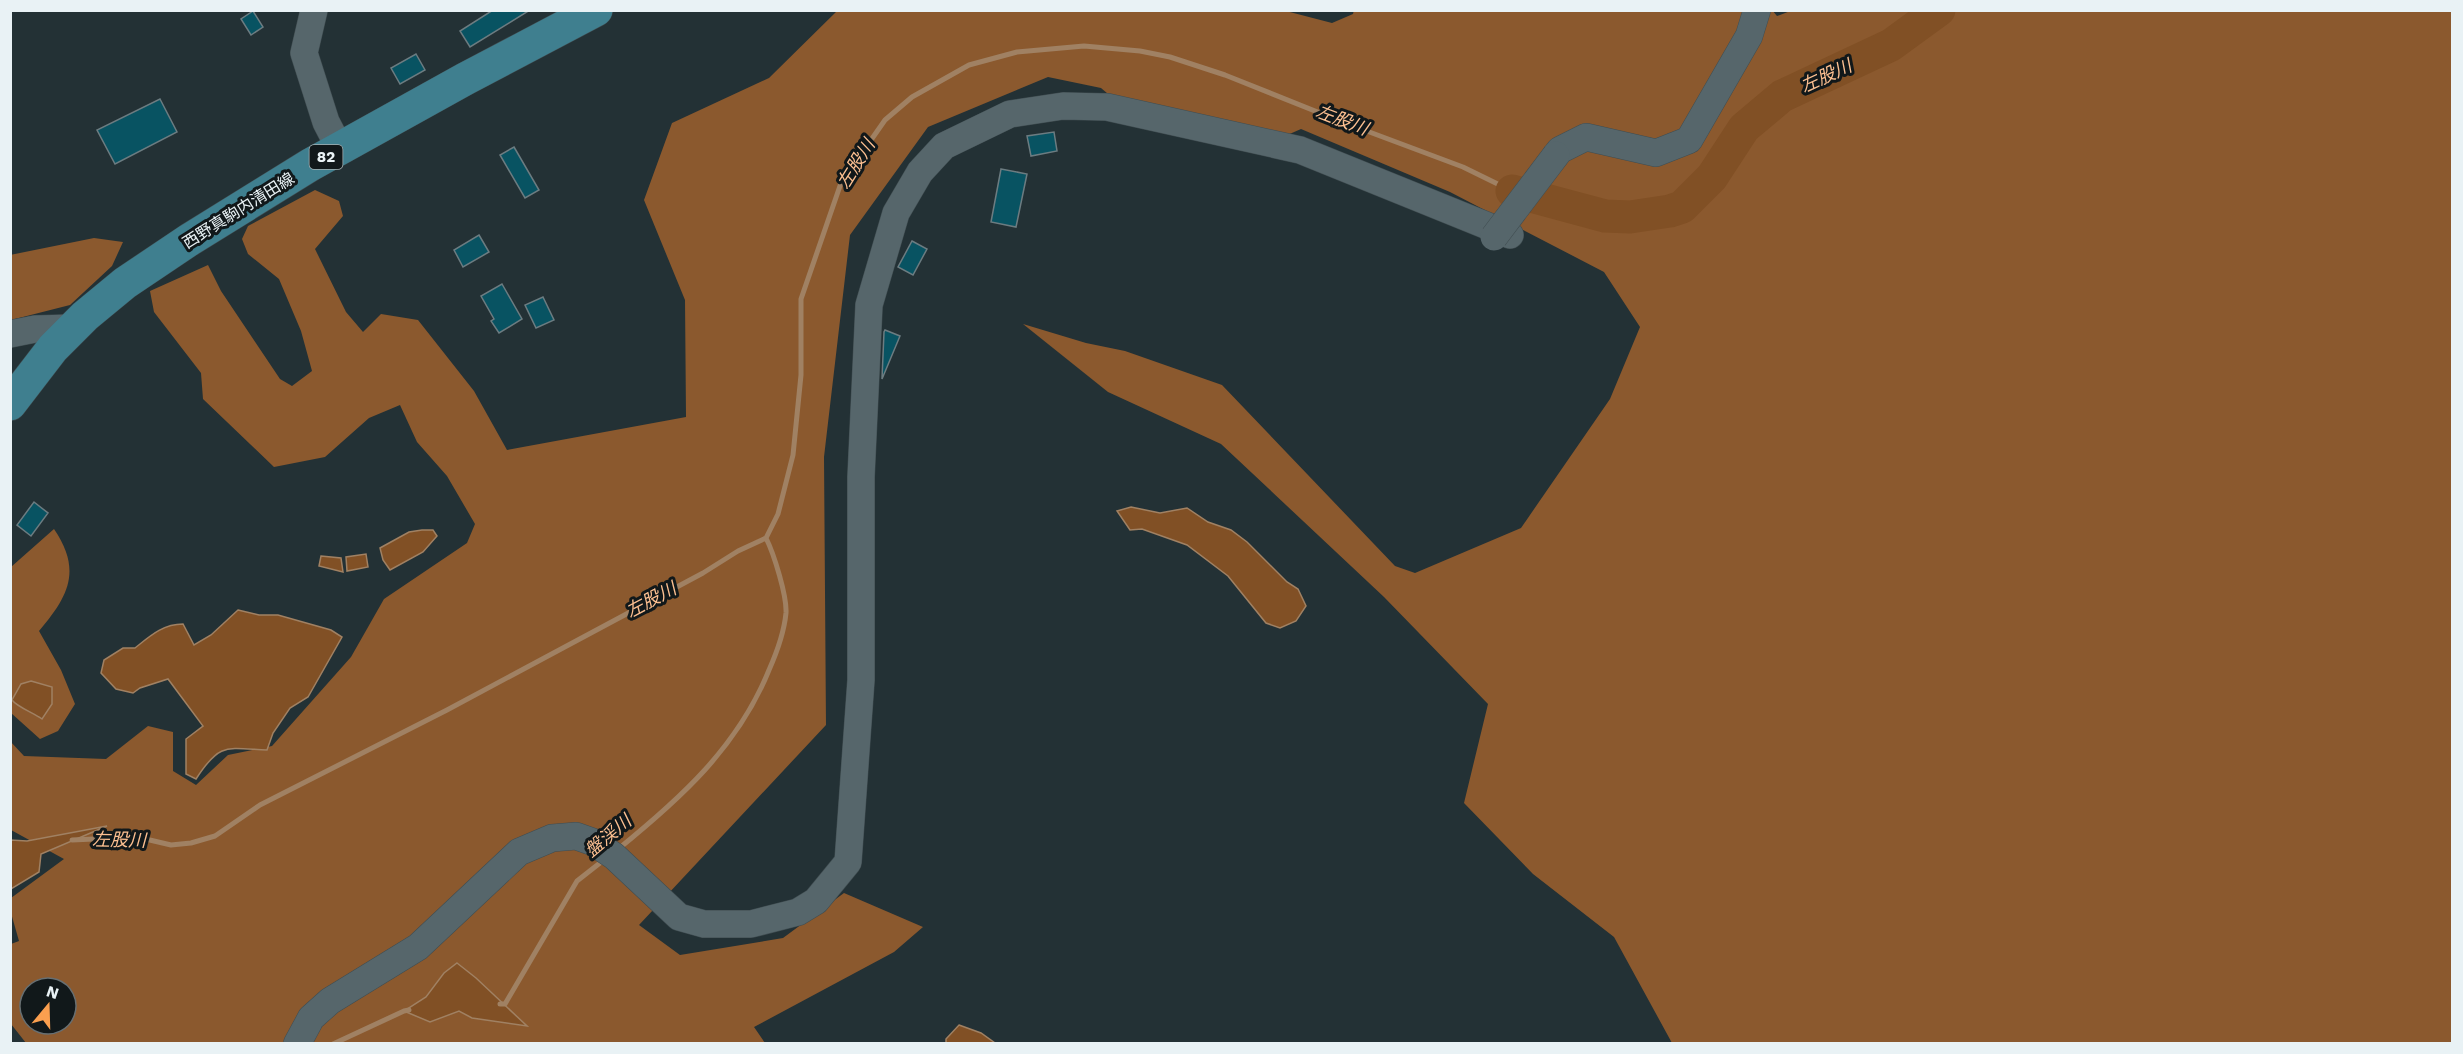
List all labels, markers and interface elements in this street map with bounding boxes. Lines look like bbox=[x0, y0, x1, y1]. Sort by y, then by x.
water label: 左股川 bbox=[1797, 54, 1857, 96]
water label: 左股川 bbox=[1313, 100, 1373, 140]
water label: 左股川 bbox=[832, 134, 880, 192]
road number: 82 bbox=[310, 145, 342, 169]
street label: 西野真駒内清田線 bbox=[179, 168, 298, 252]
water label: 左股川 bbox=[622, 577, 681, 622]
water label: 盤渓川 bbox=[580, 809, 637, 861]
water label: 左股川 bbox=[92, 829, 148, 851]
north arrow bbox=[18, 976, 78, 1036]
text: N bbox=[44, 981, 61, 1003]

